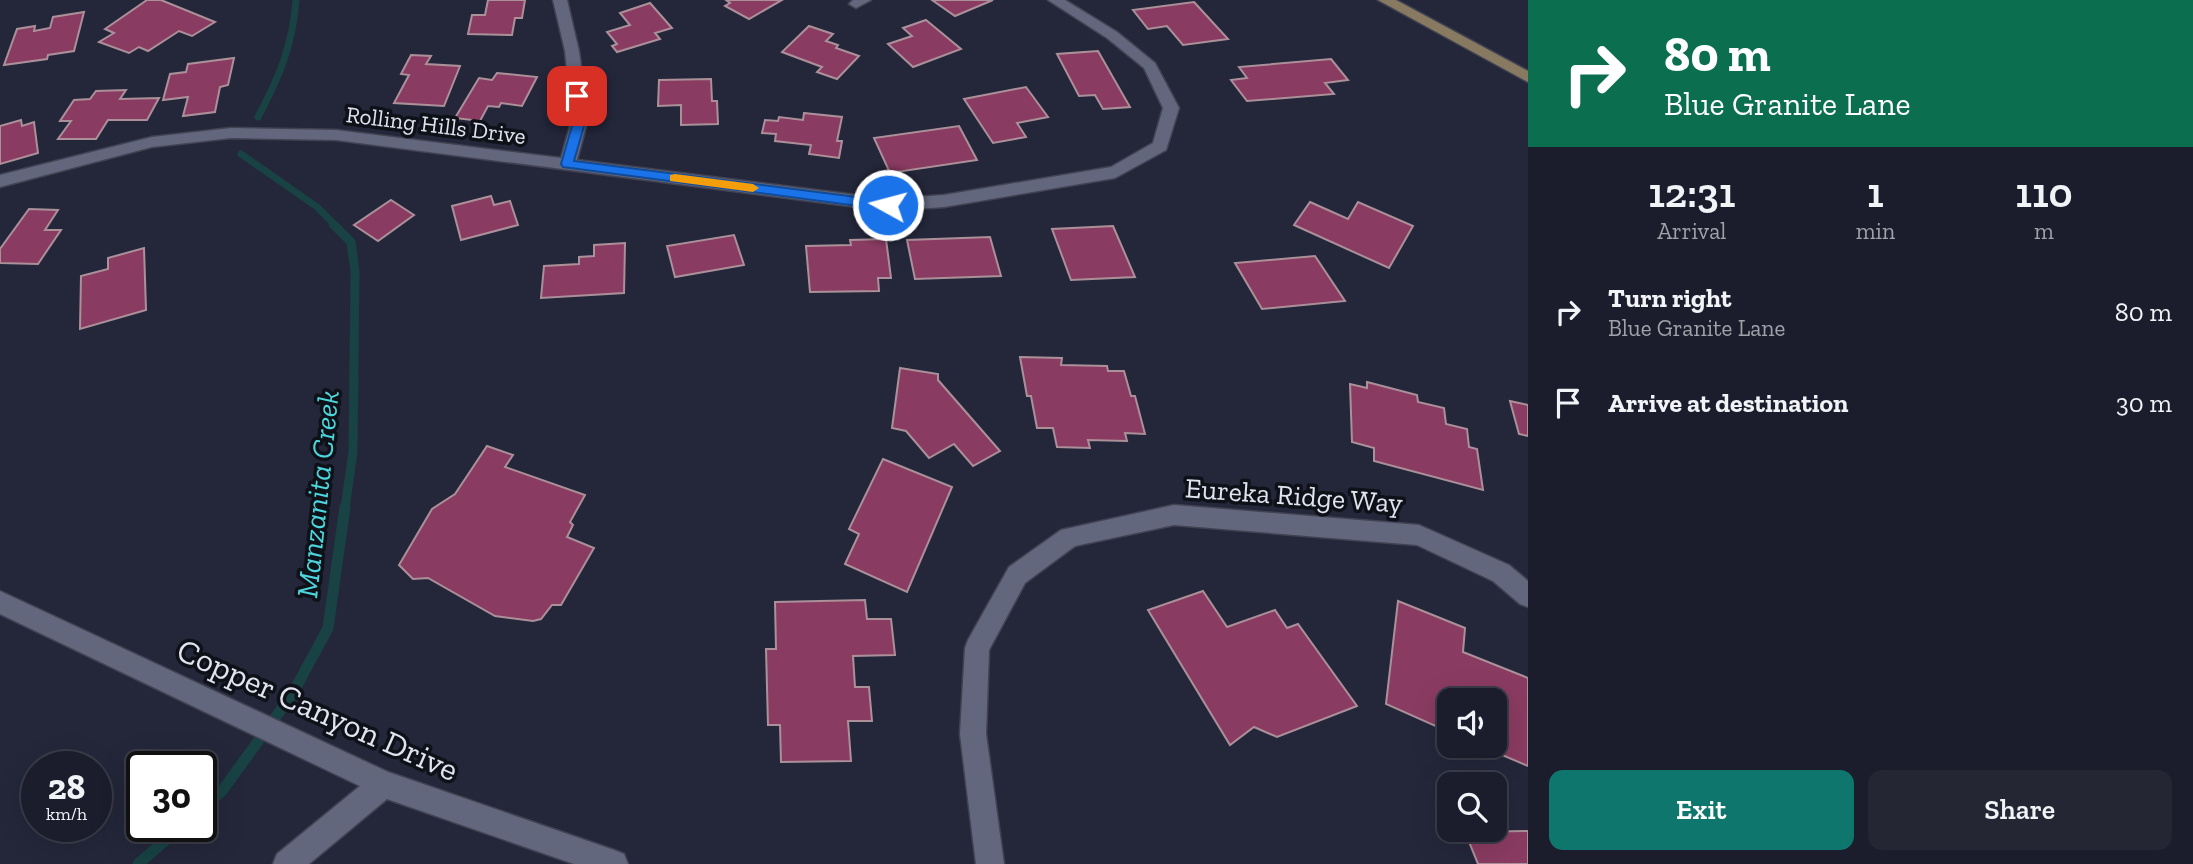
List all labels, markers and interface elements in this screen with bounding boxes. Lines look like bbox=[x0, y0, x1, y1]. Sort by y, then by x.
text: 80 m bbox=[1664, 25, 1771, 84]
icon: right bbox=[1549, 28, 1640, 119]
pin bbox=[547, 66, 607, 126]
icon: arrive bbox=[558, 77, 596, 115]
text: Blue Granite Lane bbox=[1664, 85, 1911, 123]
street label: Rolling Hills Drive bbox=[345, 100, 527, 150]
text: 12:31 bbox=[1648, 167, 1735, 218]
text: 1 bbox=[1867, 167, 1884, 218]
text: 110 bbox=[2015, 167, 2073, 218]
position arrow bbox=[851, 168, 925, 242]
text: Arrival bbox=[1657, 217, 1726, 245]
text: min bbox=[1856, 217, 1895, 245]
text: m bbox=[2034, 217, 2054, 245]
text: Turn right bbox=[1608, 282, 1731, 314]
icon: right bbox=[1549, 293, 1587, 331]
text: 80 m bbox=[2115, 296, 2172, 328]
text: Blue Granite Lane bbox=[1608, 314, 1785, 342]
icon: arrive bbox=[1549, 384, 1587, 422]
text: Arrive at destination bbox=[1608, 387, 1848, 419]
text: 30 m bbox=[2116, 387, 2172, 419]
water label: Manzanita Creek bbox=[289, 388, 347, 600]
street label: Eureka Ridge Way bbox=[1184, 471, 1405, 520]
street label: Copper Canyon Drive bbox=[171, 630, 464, 789]
map controls bbox=[1437, 688, 1507, 842]
button: sound bbox=[1437, 688, 1507, 758]
speed limit sign: 30 bbox=[126, 751, 217, 842]
text: 28 bbox=[48, 766, 85, 808]
button: Exit bbox=[1549, 770, 1854, 850]
button: Share bbox=[1868, 770, 2172, 850]
button: search bbox=[1437, 772, 1507, 842]
text: km/h bbox=[46, 803, 87, 825]

